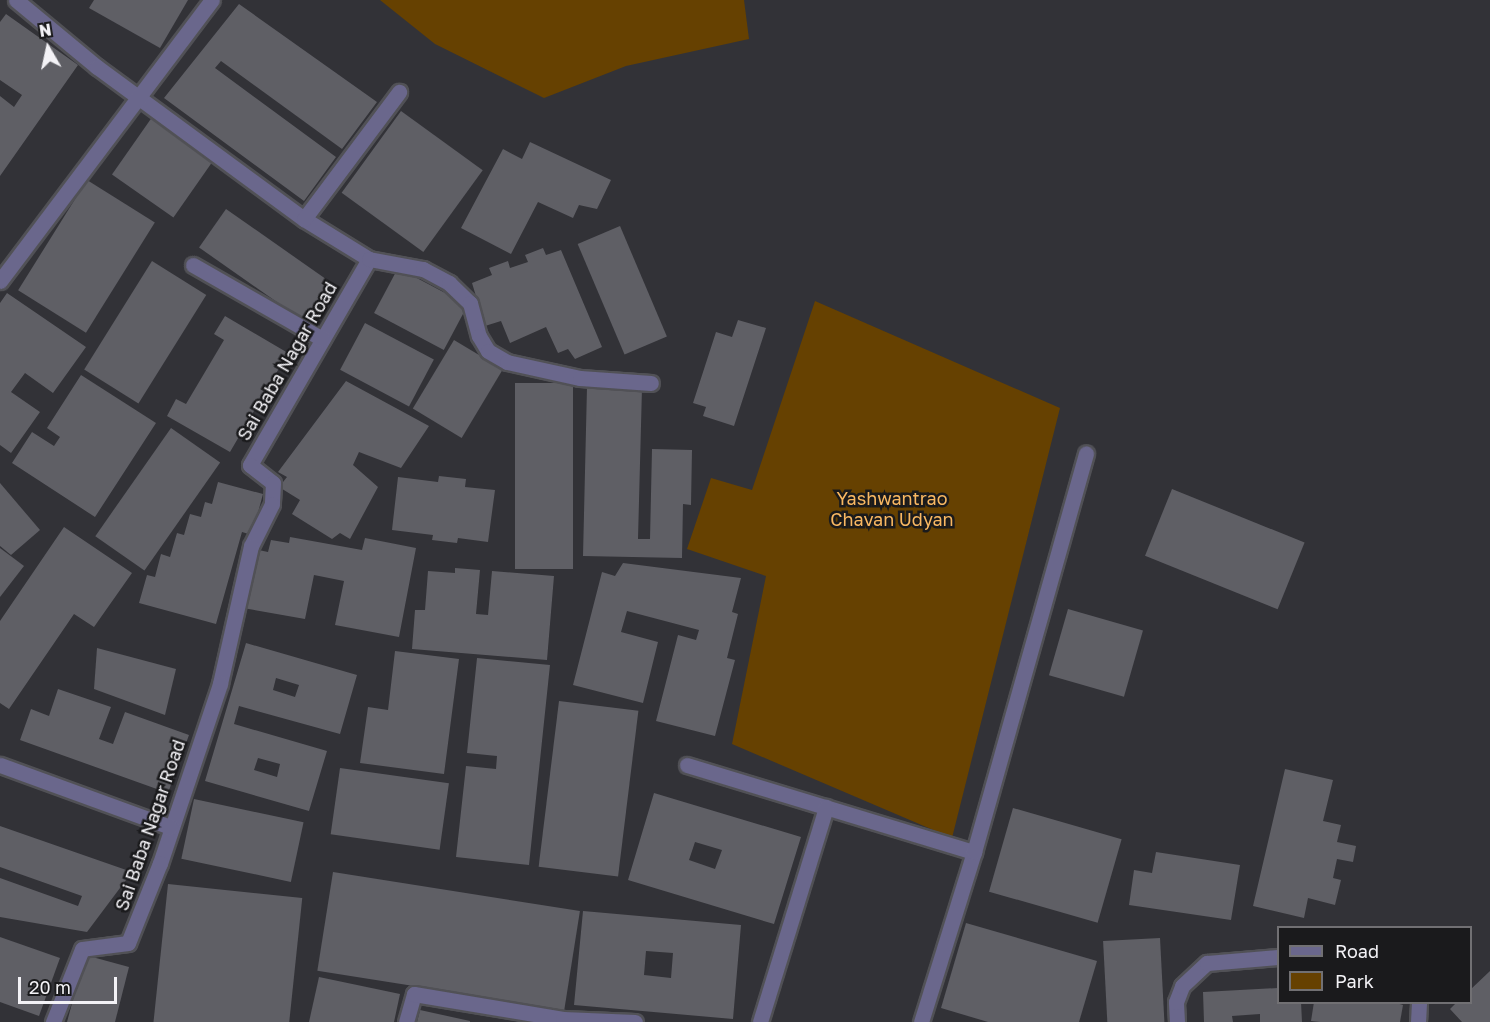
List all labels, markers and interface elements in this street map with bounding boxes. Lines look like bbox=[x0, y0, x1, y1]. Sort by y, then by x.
north arrow bbox=[18, 18, 78, 78]
text: N bbox=[38, 19, 53, 41]
street label: Sai Baba Nagar Road bbox=[233, 278, 341, 444]
park label: Yashwantrao Chavan Udyan bbox=[830, 488, 954, 530]
street label: Sai Baba Nagar Road bbox=[111, 737, 189, 913]
legend bbox=[1277, 926, 1472, 1004]
text: Road bbox=[1335, 940, 1379, 962]
scale bar bbox=[21, 965, 120, 1003]
text: Park bbox=[1335, 970, 1374, 992]
text: 20 m bbox=[29, 976, 71, 998]

